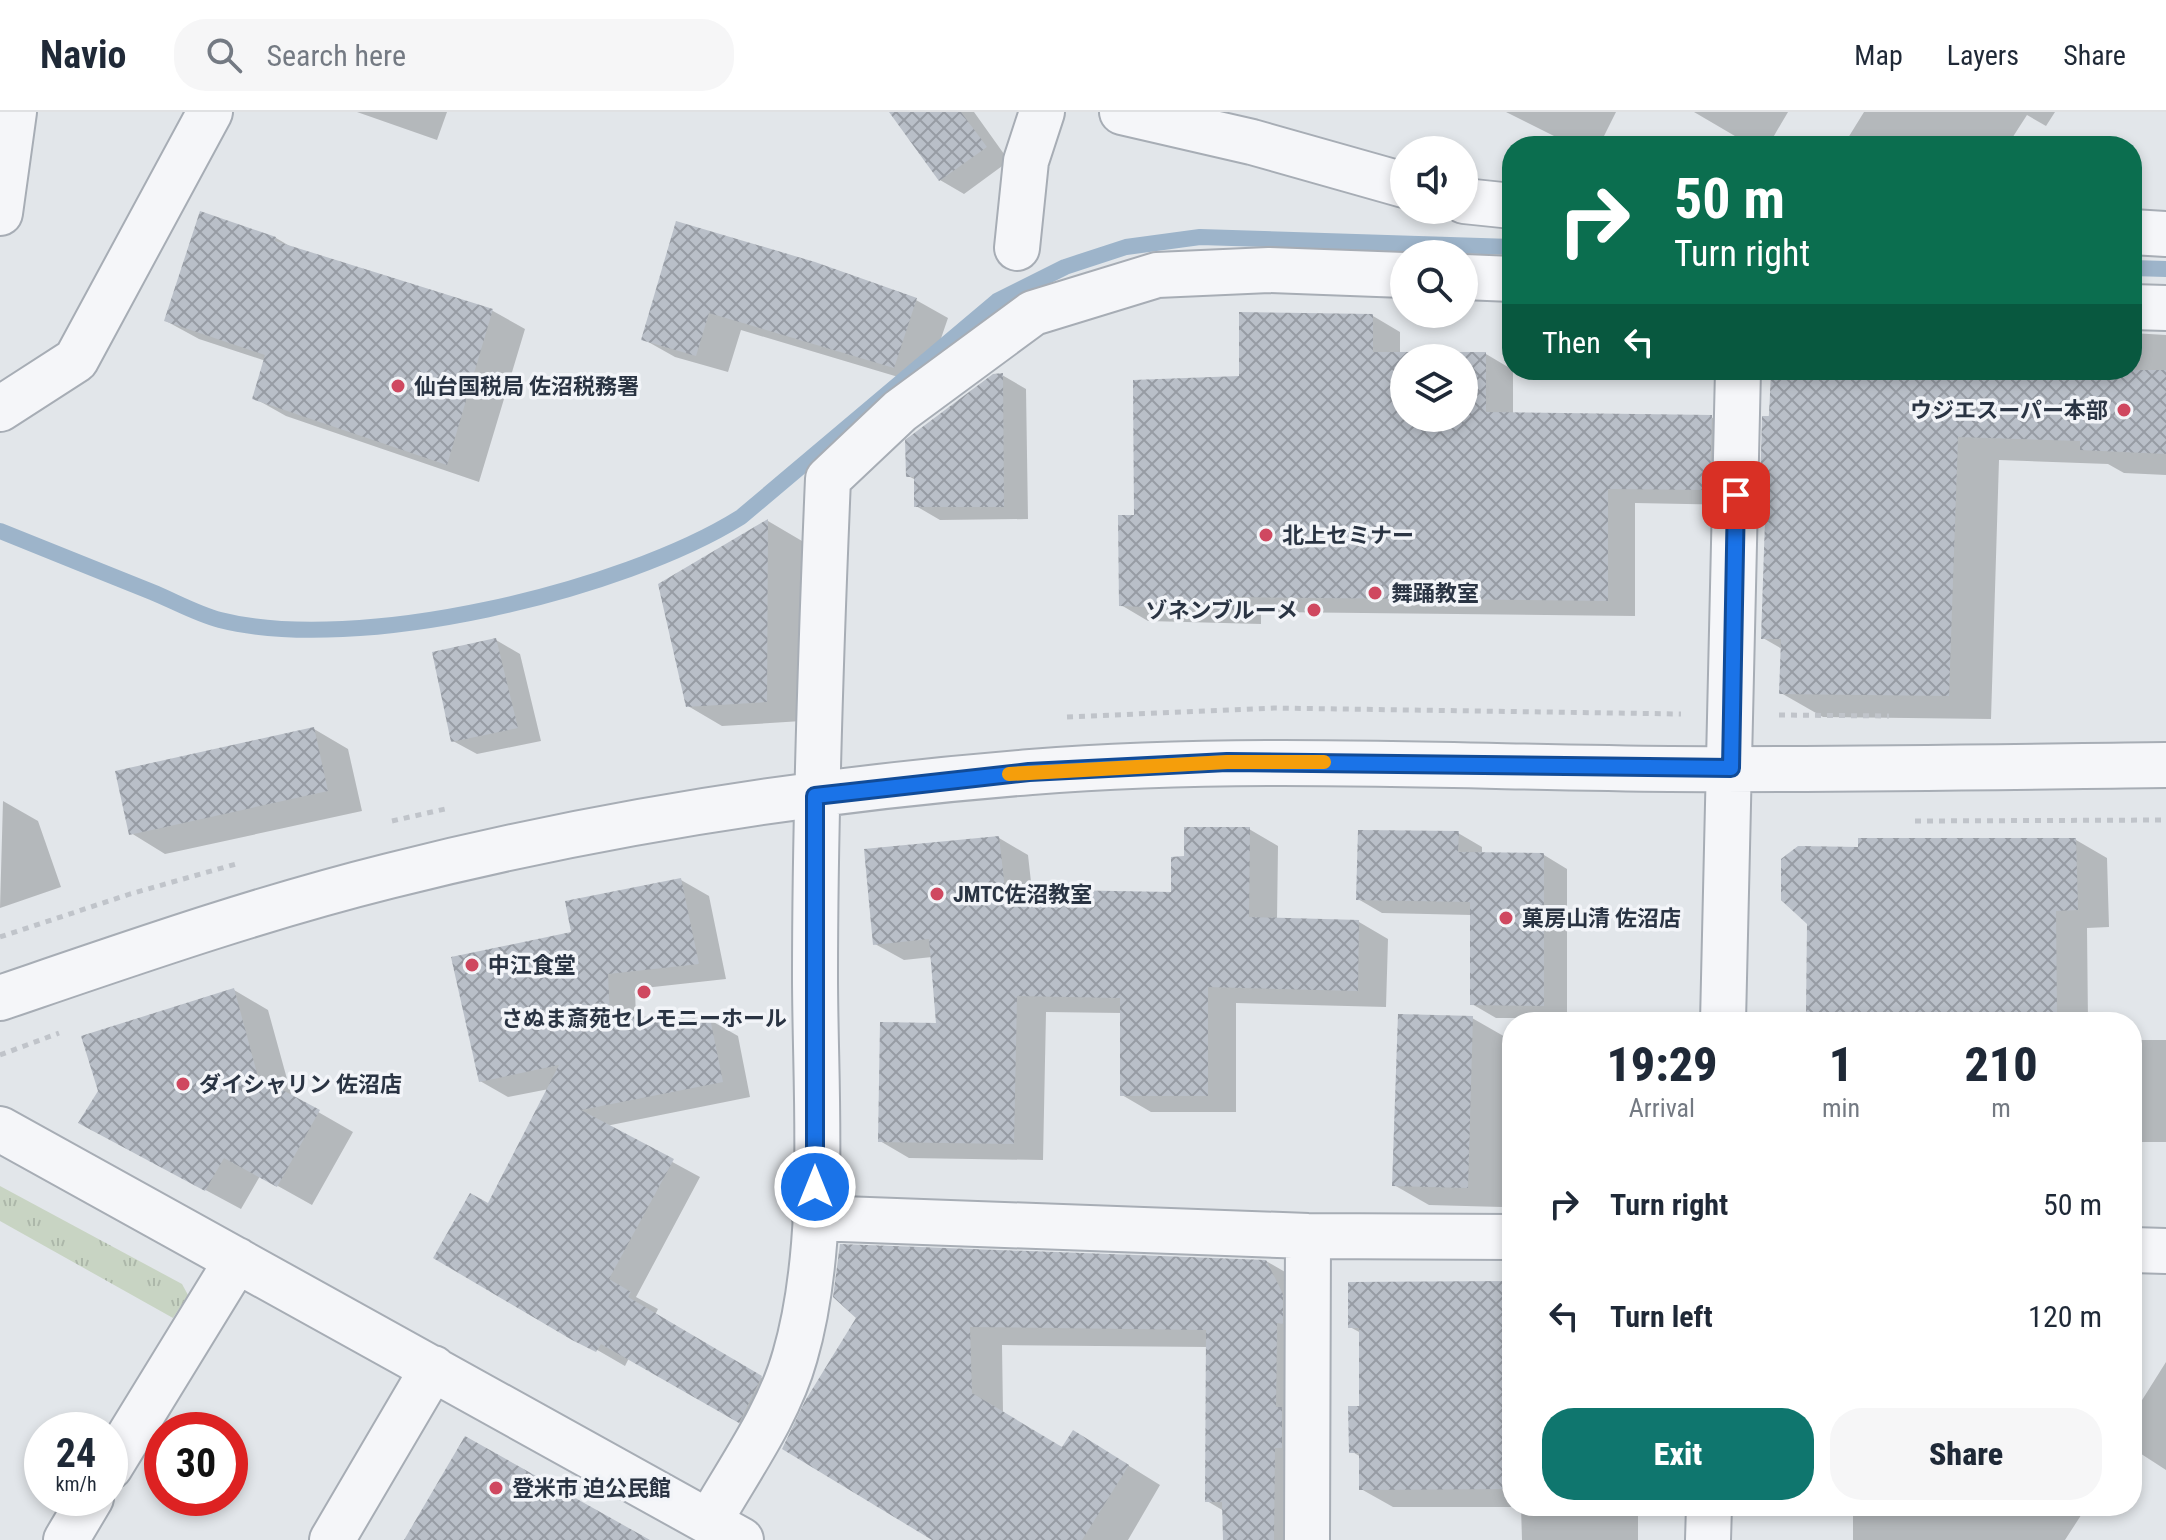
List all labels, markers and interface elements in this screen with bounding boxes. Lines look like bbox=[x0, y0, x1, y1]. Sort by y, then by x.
search box bbox=[174, 19, 734, 91]
text: Navio bbox=[40, 33, 126, 77]
icon: search bbox=[202, 33, 246, 77]
text: Search here bbox=[266, 38, 406, 73]
text: Map bbox=[1854, 39, 1903, 72]
text: Layers bbox=[1947, 39, 2019, 72]
text: Share bbox=[2063, 39, 2126, 72]
map controls bbox=[1390, 136, 1478, 432]
button: sound bbox=[1390, 136, 1478, 224]
text: 50 m bbox=[1674, 166, 1785, 232]
icon: right bbox=[1542, 168, 1646, 272]
text: Turn right bbox=[1674, 233, 1810, 275]
button: search bbox=[1390, 240, 1478, 328]
icon: left bbox=[1617, 320, 1661, 364]
text: Then bbox=[1542, 325, 1601, 360]
button: layers bbox=[1390, 344, 1478, 432]
place label: 仙台国税局 佐沼税務署 bbox=[414, 374, 639, 399]
marker: 仙台国税局 佐沼税務署 bbox=[389, 377, 407, 395]
place label: ウジエスーパー本部 bbox=[1910, 398, 2108, 423]
marker: ウジエスーパー本部 bbox=[2115, 401, 2133, 419]
pin bbox=[1702, 461, 1770, 529]
icon: arrive bbox=[1714, 473, 1758, 517]
place label: 北上セミナー bbox=[1282, 523, 1414, 548]
marker: 北上セミナー bbox=[1257, 526, 1275, 544]
place label: 舞踊教室 bbox=[1391, 581, 1479, 606]
marker: 舞踊教室 bbox=[1366, 584, 1384, 602]
place label: ゾネンブルーメ bbox=[1146, 598, 1298, 623]
marker: ゾネンブルーメ bbox=[1305, 601, 1323, 619]
place label: JMTC佐沼教室 bbox=[953, 882, 1092, 907]
marker: JMTC佐沼教室 bbox=[928, 885, 946, 903]
place label: 菓房山清 佐沼店 bbox=[1522, 906, 1681, 931]
marker: 菓房山清 佐沼店 bbox=[1497, 909, 1515, 927]
place label: 中江食堂 bbox=[488, 953, 576, 978]
marker: 中江食堂 bbox=[463, 956, 481, 974]
marker: さぬま斎苑セレモニーホール bbox=[635, 983, 653, 1001]
place label: さぬま斎苑セレモニーホール bbox=[501, 1006, 787, 1031]
text: 19:29 bbox=[1606, 1036, 1718, 1093]
text: 1 bbox=[1829, 1036, 1853, 1093]
text: 210 bbox=[1964, 1036, 2038, 1093]
place label: ダイシャリン 佐沼店 bbox=[199, 1072, 402, 1097]
marker: ダイシャリン 佐沼店 bbox=[174, 1075, 192, 1093]
text: Arrival bbox=[1629, 1093, 1695, 1123]
text: min bbox=[1822, 1093, 1860, 1123]
text: m bbox=[1991, 1093, 2011, 1123]
position arrow bbox=[773, 1145, 857, 1229]
icon: right bbox=[1542, 1182, 1586, 1226]
text: Turn right bbox=[1610, 1187, 1728, 1222]
text: 50 m bbox=[2043, 1187, 2102, 1222]
icon: left bbox=[1542, 1294, 1586, 1338]
text: Turn left bbox=[1610, 1299, 1713, 1334]
text: 120 m bbox=[2028, 1299, 2102, 1334]
button: Exit bbox=[1542, 1408, 1814, 1500]
button: Share bbox=[1830, 1408, 2102, 1500]
speed limit sign: 30 bbox=[144, 1412, 248, 1516]
text: 24 bbox=[56, 1430, 96, 1477]
text: km/h bbox=[55, 1472, 97, 1496]
place label: 登米市 迫公民館 bbox=[512, 1476, 671, 1501]
marker: 登米市 迫公民館 bbox=[487, 1479, 505, 1497]

